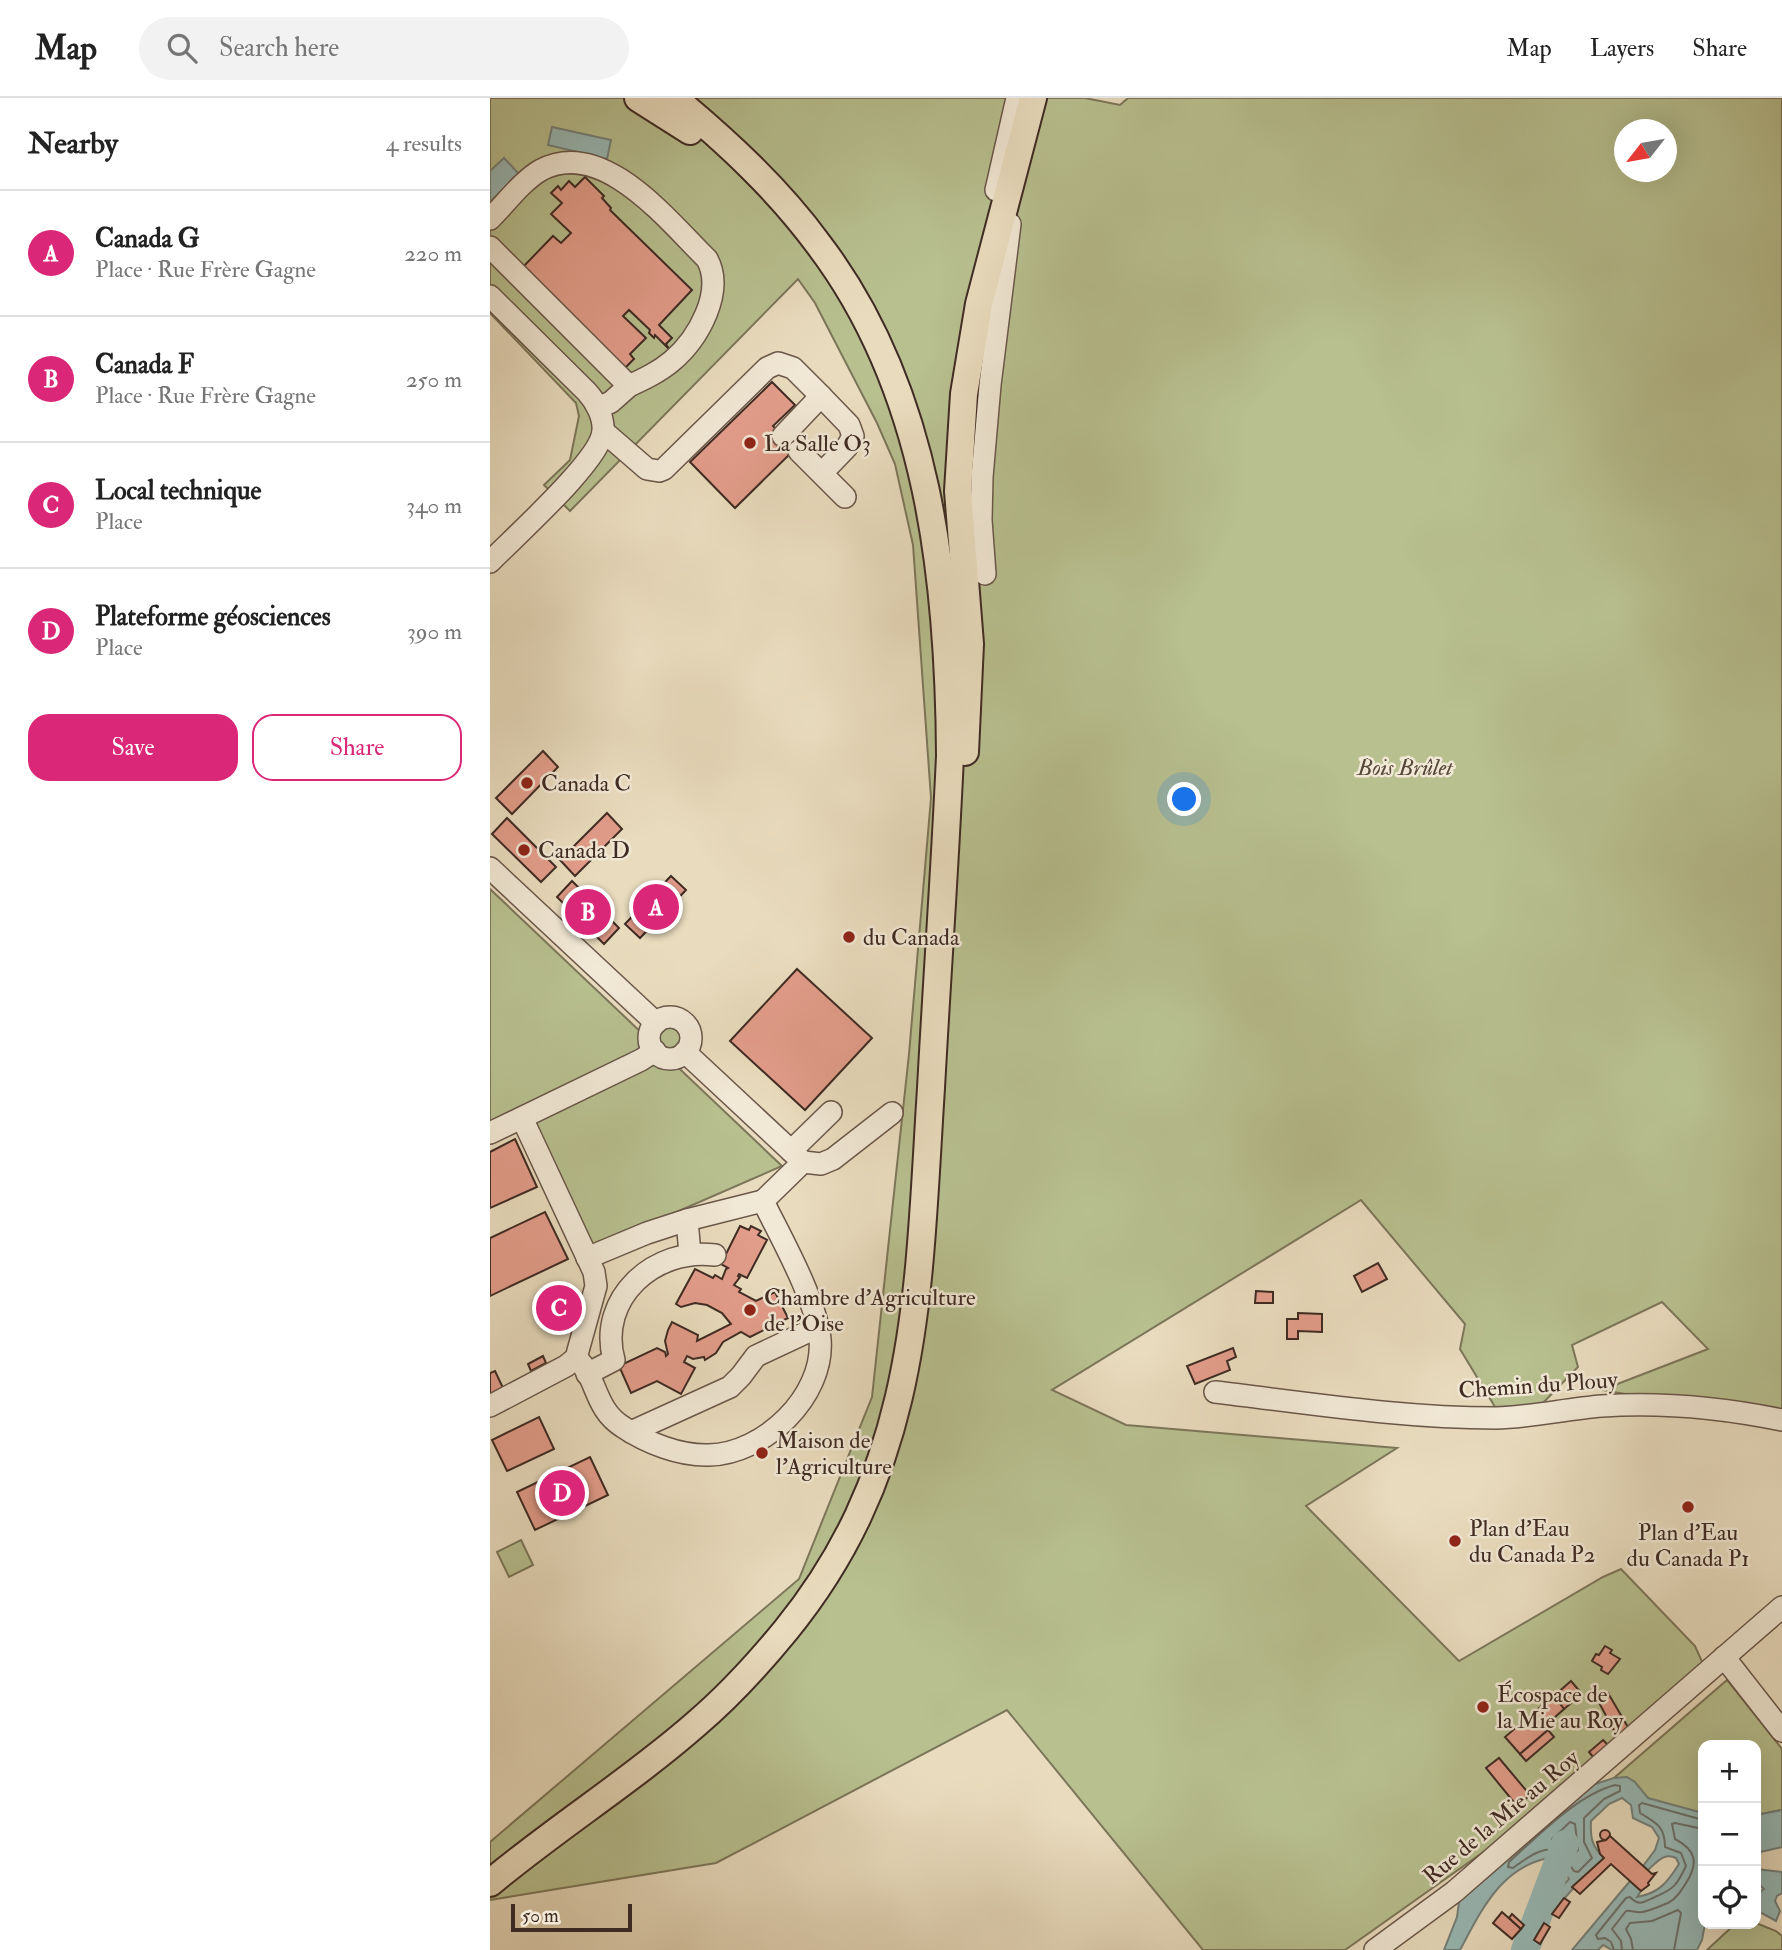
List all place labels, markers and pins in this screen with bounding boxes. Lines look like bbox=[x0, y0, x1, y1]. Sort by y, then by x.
place label: La Salle O3 bbox=[764, 429, 871, 458]
marker: La Salle O3 bbox=[742, 435, 758, 451]
place label: Canada C bbox=[541, 769, 631, 798]
marker: Canada C bbox=[519, 775, 535, 791]
place label: Canada D bbox=[538, 836, 630, 865]
marker: Canada D bbox=[516, 842, 532, 858]
pin: A bbox=[633, 881, 679, 933]
pin: B bbox=[565, 886, 611, 938]
place label: du Canada bbox=[863, 923, 960, 952]
marker: du Canada bbox=[841, 929, 857, 945]
pin: C bbox=[536, 1282, 582, 1334]
place label: Chambre d'Agriculture de l'Oise bbox=[764, 1283, 976, 1338]
marker: Chambre d'Agriculture de l'Oise bbox=[742, 1302, 758, 1318]
place label: Maison de l'Agriculture bbox=[776, 1426, 892, 1481]
marker: Maison de l'Agriculture bbox=[754, 1445, 770, 1461]
pin: D bbox=[539, 1467, 585, 1519]
marker: Plan d'Eau du Canada P1 bbox=[1680, 1499, 1696, 1515]
place label: Plan d'Eau du Canada P2 bbox=[1469, 1514, 1595, 1569]
place label: Plan d'Eau du Canada P1 bbox=[1627, 1518, 1749, 1573]
marker: Plan d'Eau du Canada P2 bbox=[1447, 1533, 1463, 1549]
place label: Écospace de la Mie au Roy bbox=[1497, 1680, 1624, 1735]
marker: Écospace de la Mie au Roy bbox=[1475, 1699, 1491, 1715]

